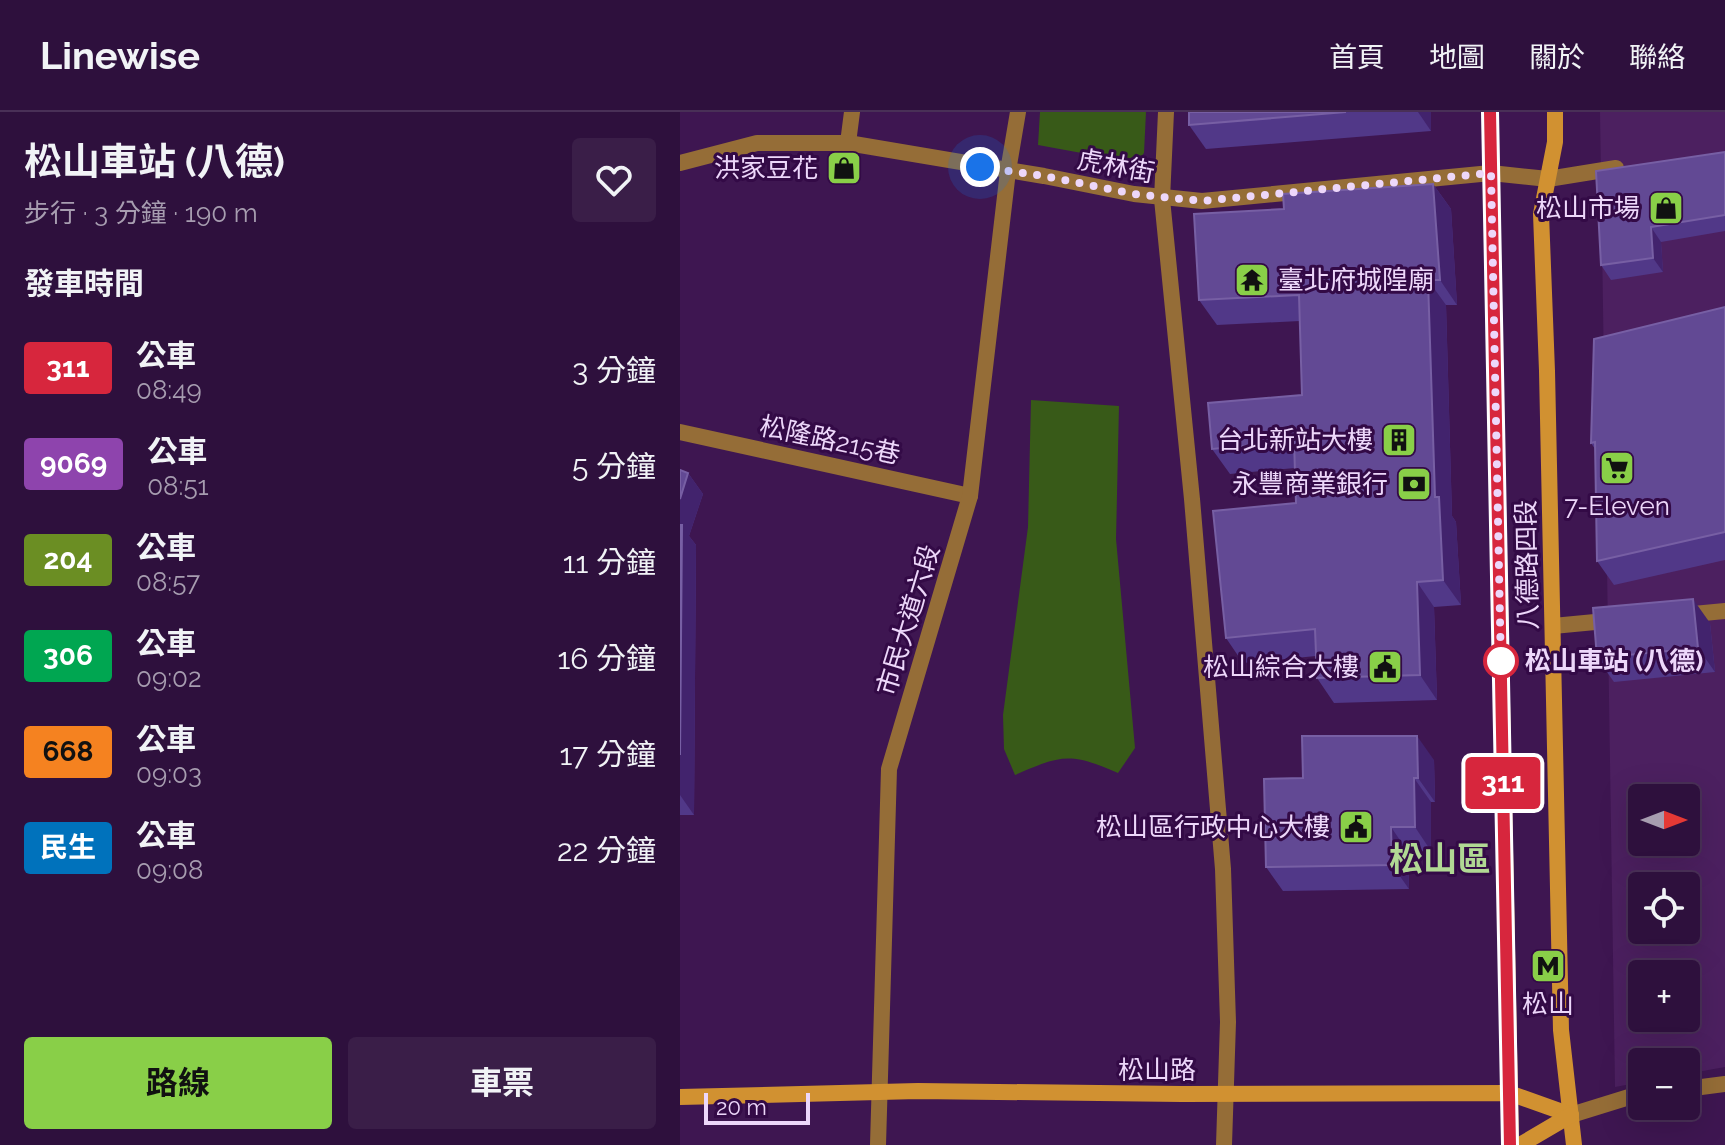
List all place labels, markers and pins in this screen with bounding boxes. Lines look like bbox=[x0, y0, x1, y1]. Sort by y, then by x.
shop icon: 洪家豆花 bbox=[825, 149, 863, 187]
place label: 洪家豆花 bbox=[714, 153, 818, 183]
shop icon: 松山市場 bbox=[1647, 189, 1685, 227]
place label: 松山市場 bbox=[1536, 193, 1640, 223]
temple icon: 臺北府城隍廟 bbox=[1233, 261, 1271, 299]
place label: 臺北府城隍廟 bbox=[1278, 265, 1434, 295]
building icon: 台北新站大樓 bbox=[1380, 421, 1418, 459]
place label: 台北新站大樓 bbox=[1217, 425, 1373, 455]
supermarket icon: 7-Eleven bbox=[1598, 449, 1636, 487]
bank icon: 永豐商業銀行 bbox=[1395, 465, 1433, 503]
place label: 永豐商業銀行 bbox=[1232, 469, 1388, 499]
place label: 7-Eleven bbox=[1564, 491, 1670, 521]
marker: 松山車站 (八德) bbox=[1484, 644, 1518, 678]
place label: 松山車站 (八德) bbox=[1525, 646, 1703, 676]
public building icon: 松山綜合大樓 bbox=[1366, 648, 1404, 686]
place label: 松山綜合大樓 bbox=[1203, 652, 1359, 682]
public building icon: 松山區行政中心大樓 bbox=[1337, 808, 1375, 846]
place label: 松山區行政中心大樓 bbox=[1096, 812, 1330, 842]
metro station icon: 松山 bbox=[1529, 947, 1567, 985]
place label: 松山 bbox=[1522, 989, 1574, 1019]

